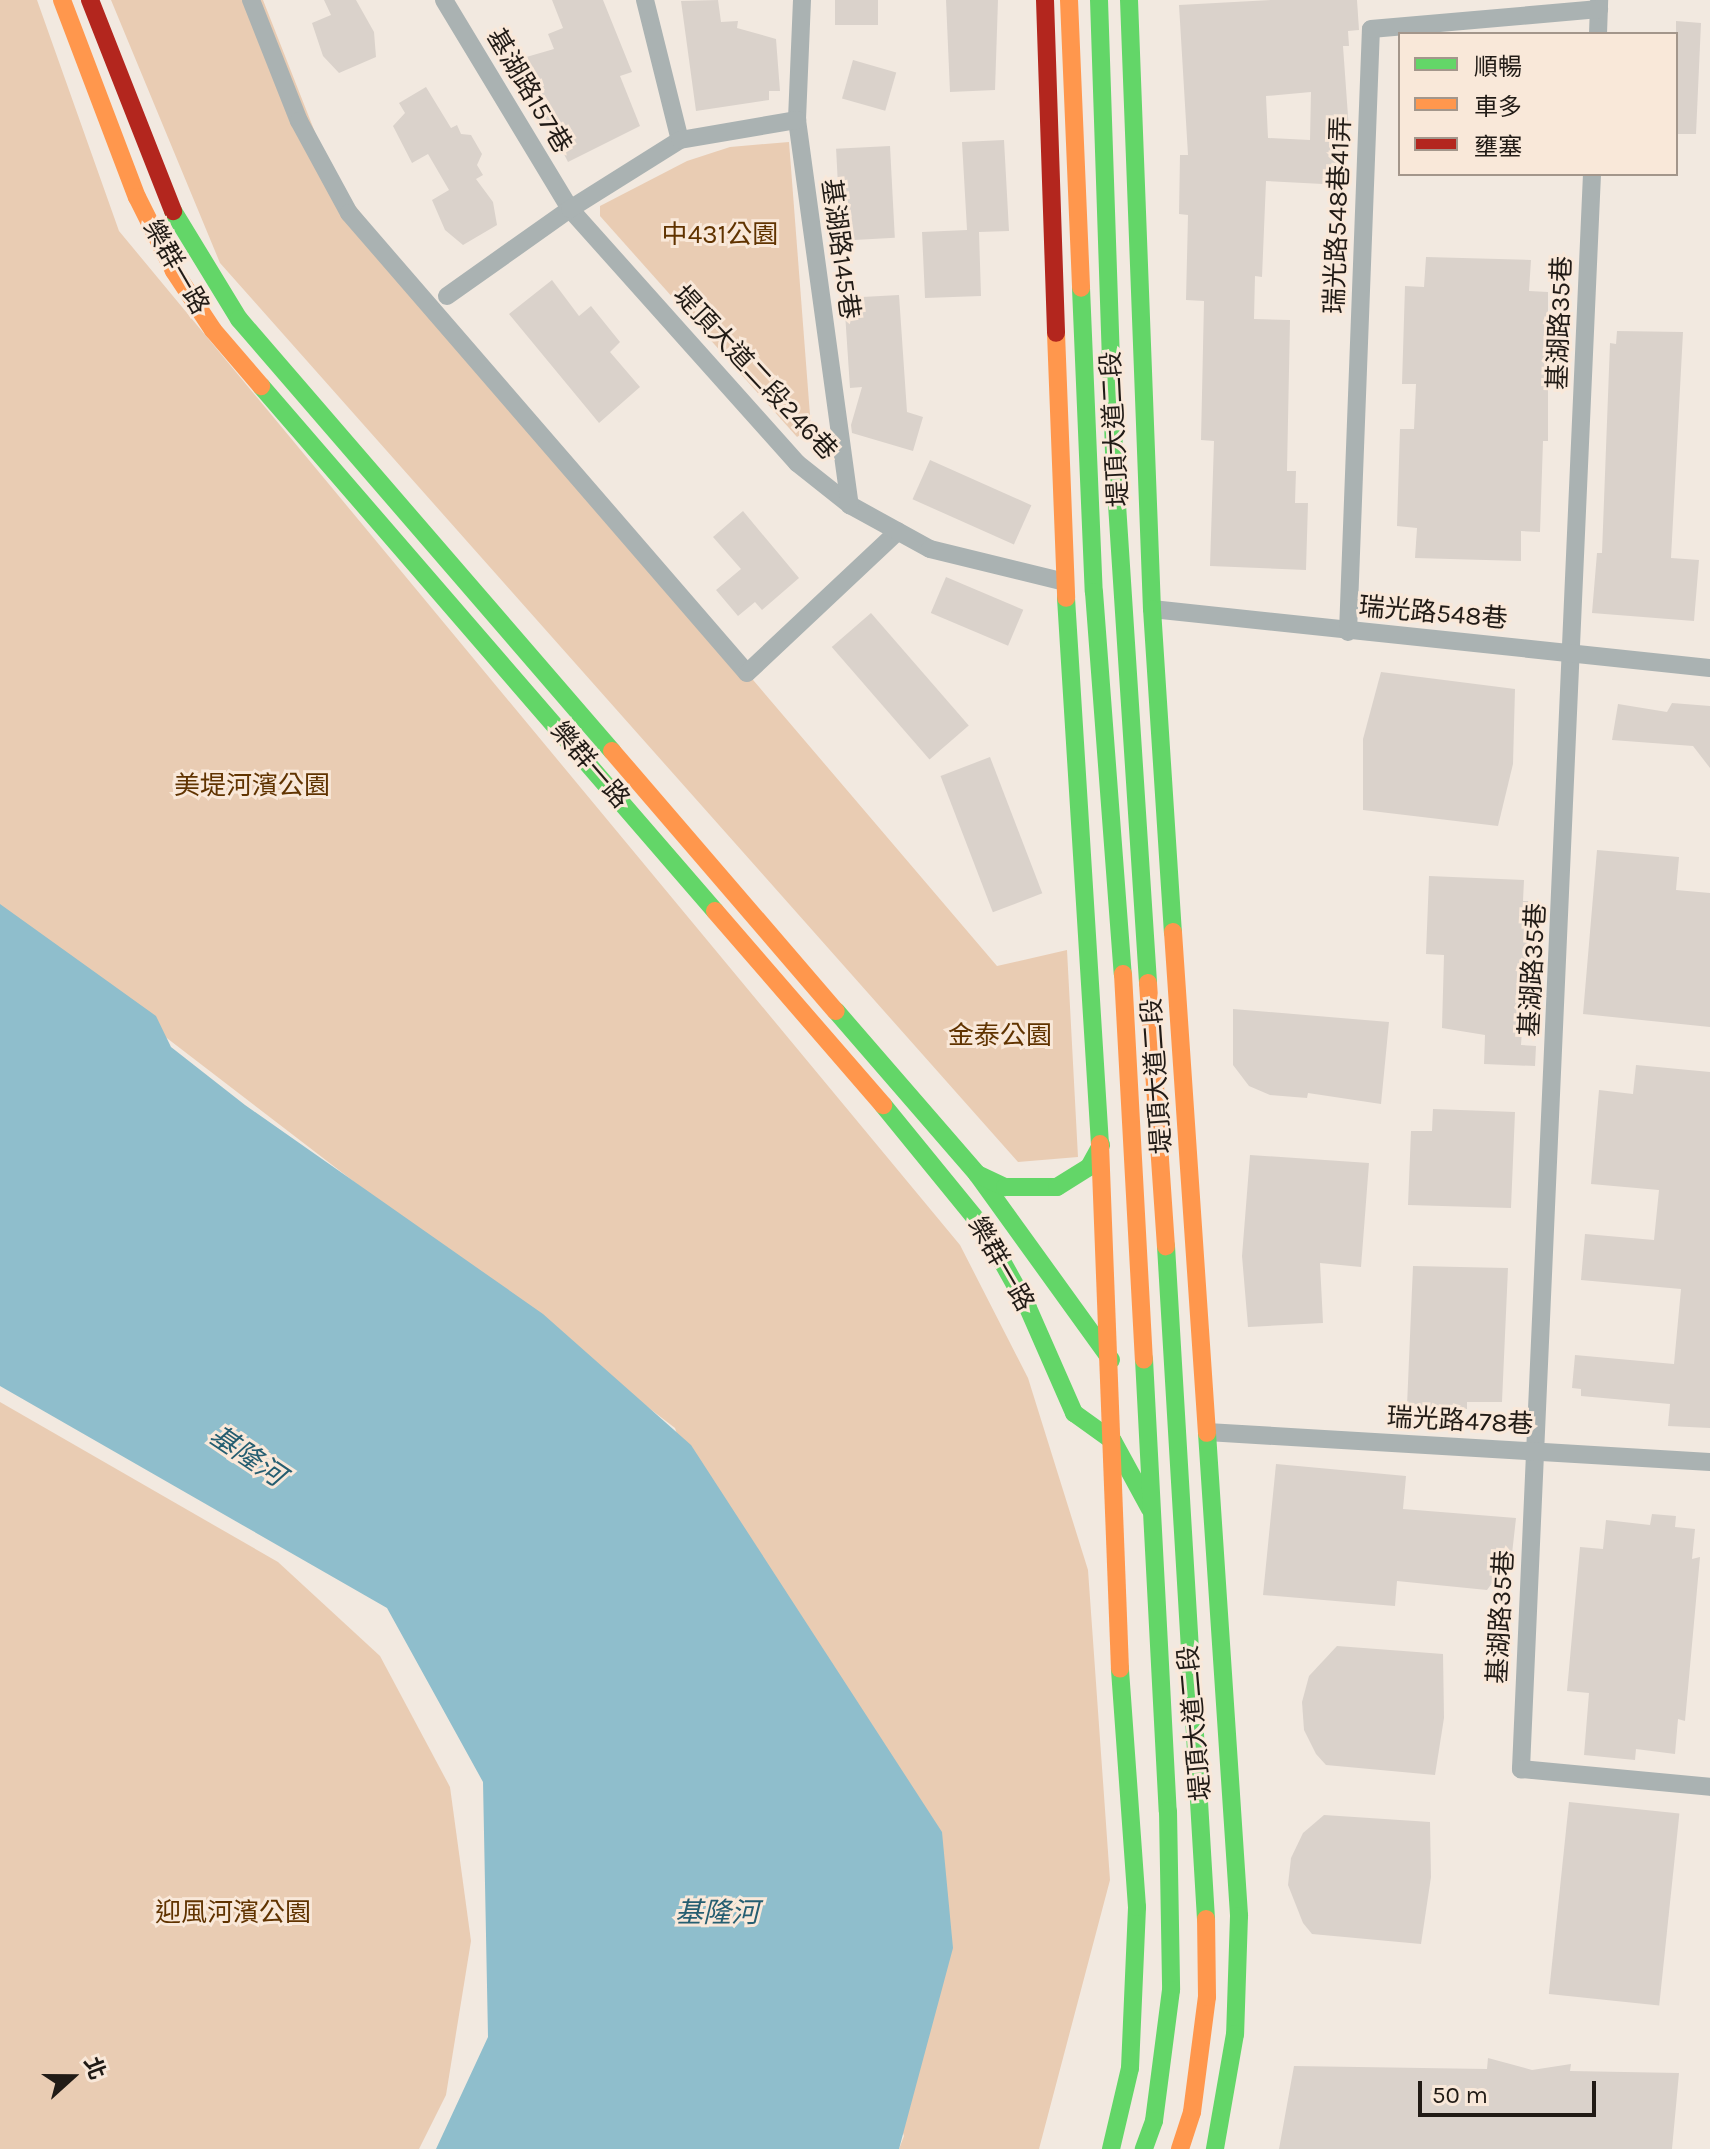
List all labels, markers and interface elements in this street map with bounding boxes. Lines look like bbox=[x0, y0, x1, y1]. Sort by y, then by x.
street label: 基湖路157巷 bbox=[480, 23, 578, 159]
legend bbox=[1398, 32, 1678, 176]
text: 順暢 bbox=[1474, 53, 1522, 81]
text: 車多 bbox=[1474, 93, 1522, 121]
street label: 瑞光路548巷41弄 bbox=[1319, 115, 1357, 315]
text: 壅塞 bbox=[1474, 133, 1522, 161]
street label: 基湖路145巷 bbox=[815, 177, 865, 321]
street label: 樂群一路 bbox=[136, 214, 216, 320]
park label: 中431公園 bbox=[662, 219, 778, 251]
street label: 基湖路35巷 bbox=[1542, 255, 1578, 391]
street label: 堤頂大道二段246巷 bbox=[666, 280, 844, 466]
street label: 堤頂大道二段 bbox=[1095, 350, 1135, 508]
street label: 瑞光路548巷 bbox=[1357, 591, 1509, 635]
street label: 樂群一路 bbox=[544, 716, 636, 814]
park label: 美堤河濱公園 bbox=[174, 770, 330, 802]
street label: 基湖路35巷 bbox=[1514, 902, 1552, 1038]
street label: 堤頂大道二段 bbox=[1136, 997, 1178, 1155]
park label: 金泰公園 bbox=[948, 1020, 1052, 1052]
street label: 樂群一路 bbox=[961, 1211, 1041, 1317]
street label: 瑞光路478巷 bbox=[1386, 1402, 1534, 1440]
water label: 基隆河 bbox=[203, 1419, 291, 1493]
street label: 基湖路35巷 bbox=[1482, 1549, 1520, 1685]
street label: 堤頂大道二段 bbox=[1173, 1644, 1217, 1802]
water label: 基隆河 bbox=[675, 1896, 759, 1930]
park label: 迎風河濱公園 bbox=[155, 1897, 311, 1929]
north arrow bbox=[32, 2037, 112, 2117]
text: 北 bbox=[78, 2053, 110, 2083]
scale bar bbox=[1422, 2065, 1600, 2115]
text: 50 m bbox=[1432, 2081, 1488, 2109]

